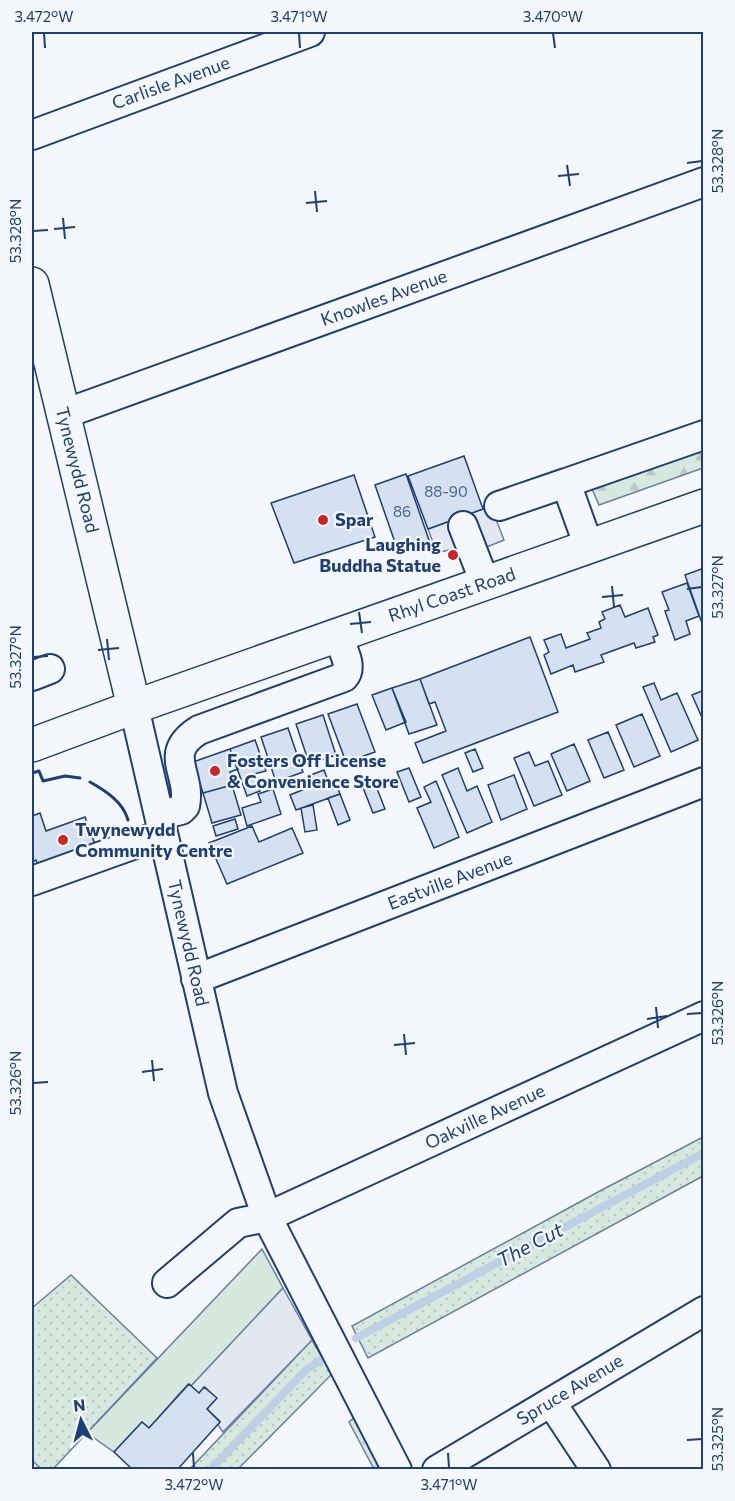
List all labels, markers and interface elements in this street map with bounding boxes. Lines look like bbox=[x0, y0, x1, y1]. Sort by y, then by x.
text: 3.472°W bbox=[14, 7, 74, 25]
text: 3.471°W bbox=[270, 7, 328, 25]
text: 3.470°W bbox=[523, 7, 583, 25]
street label: Carlisle Avenue bbox=[109, 51, 233, 114]
text: 53.328°N bbox=[708, 129, 726, 193]
text: 53.328°N bbox=[6, 199, 24, 263]
street label: Knowles Avenue bbox=[317, 264, 450, 330]
street label: Tynewydd Road bbox=[52, 404, 104, 535]
house number: 88-90 bbox=[424, 482, 468, 500]
house number: 86 bbox=[393, 502, 411, 520]
place label: Spar bbox=[335, 508, 374, 530]
marker: Spar bbox=[316, 513, 330, 527]
place label: Laughing Buddha Statue bbox=[319, 533, 441, 576]
marker: Laughing Buddha Statue bbox=[446, 548, 460, 562]
text: 53.327°N bbox=[708, 555, 726, 619]
street label: Rhyl Coast Road bbox=[385, 562, 518, 626]
text: 53.327°N bbox=[6, 625, 24, 689]
place label: Fosters Off License & Convenience Store bbox=[227, 749, 399, 792]
marker: Fosters Off License & Convenience Store bbox=[208, 764, 222, 778]
place label: Twynewydd Community Centre bbox=[75, 818, 233, 861]
marker: Twynewydd Community Centre bbox=[56, 833, 70, 847]
street label: Eastville Avenue bbox=[384, 846, 515, 914]
street label: Tynewydd Road bbox=[164, 877, 214, 1008]
text: 53.326°N bbox=[708, 981, 726, 1045]
text: 53.326°N bbox=[6, 1051, 24, 1115]
street label: Oakville Avenue bbox=[421, 1079, 548, 1153]
water label: The Cut bbox=[492, 1216, 568, 1272]
street label: Spruce Avenue bbox=[512, 1349, 627, 1430]
north arrow bbox=[51, 1390, 111, 1450]
text: N bbox=[72, 1395, 86, 1415]
text: 53.325°N bbox=[708, 1407, 726, 1471]
text: 3.472°W bbox=[164, 1475, 224, 1493]
text: 3.471°W bbox=[420, 1475, 478, 1493]

